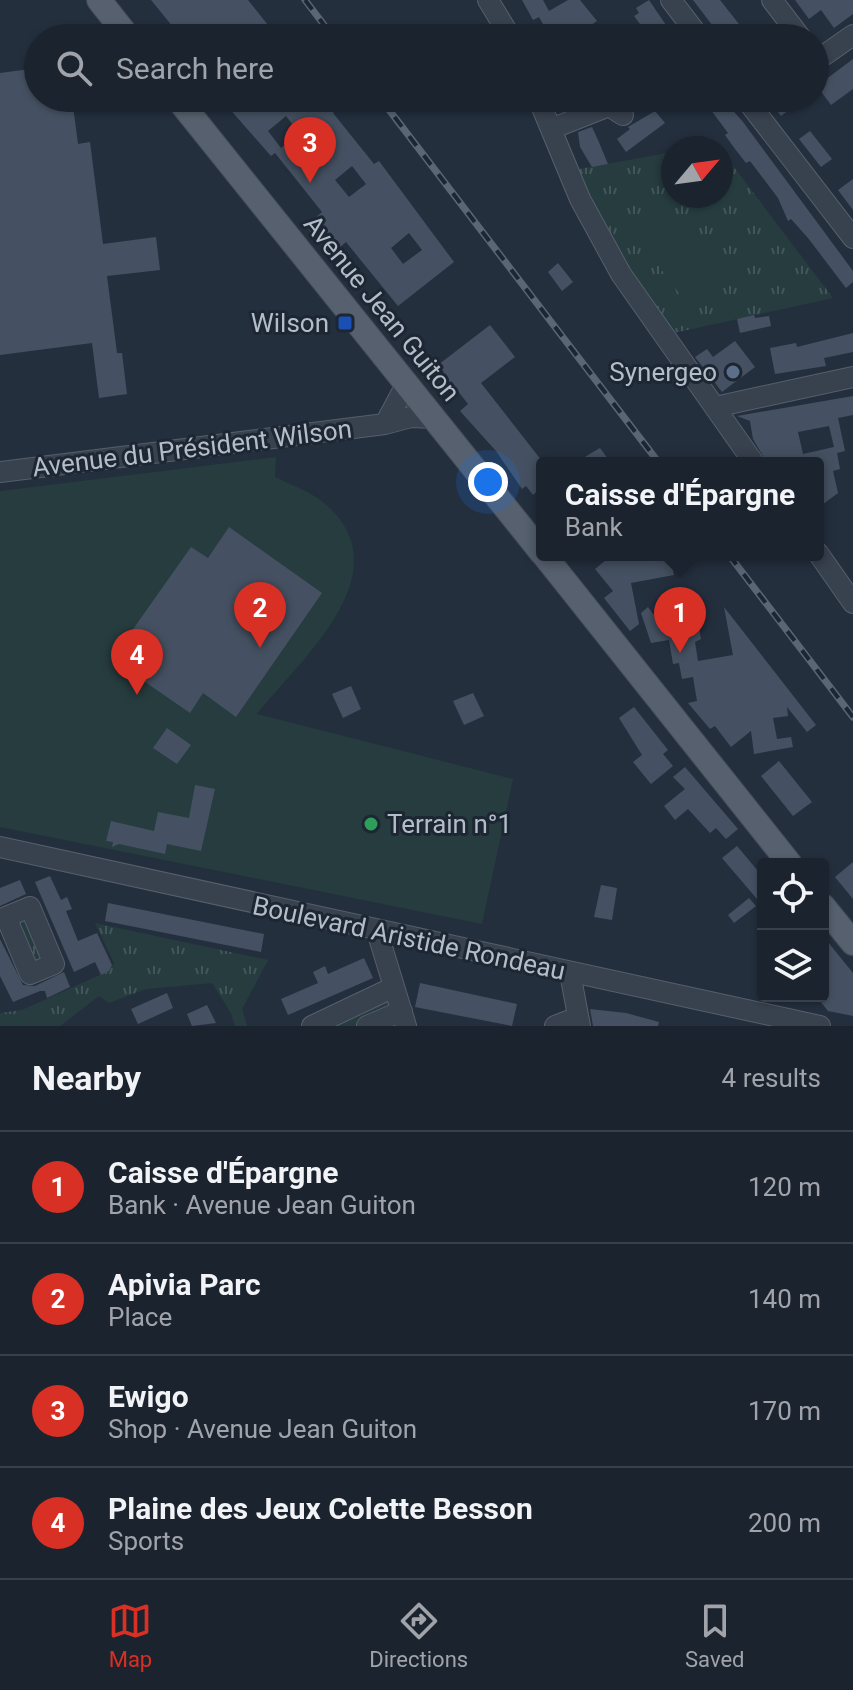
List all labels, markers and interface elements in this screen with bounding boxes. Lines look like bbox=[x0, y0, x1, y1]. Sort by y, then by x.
search box bbox=[24, 24, 829, 112]
icon: search bbox=[52, 46, 96, 90]
text: Search here bbox=[116, 51, 274, 86]
pin: 3 bbox=[284, 117, 336, 183]
north arrow bbox=[661, 136, 733, 208]
street label: Avenue Jean Guiton bbox=[298, 209, 466, 407]
place label: Wilson bbox=[251, 308, 329, 338]
marker: Wilson bbox=[336, 314, 354, 332]
place label: Synergeo bbox=[609, 357, 717, 387]
marker: Synergeo bbox=[724, 363, 742, 381]
street label: Avenue du Président Wilson bbox=[31, 414, 353, 482]
popup bbox=[536, 457, 824, 561]
your location bbox=[468, 462, 508, 502]
text: Caisse d'Épargne bbox=[565, 477, 795, 512]
text: Bank bbox=[565, 512, 623, 542]
pin: 2 bbox=[234, 582, 286, 648]
pin: 1 bbox=[654, 587, 706, 653]
pin: 4 bbox=[111, 629, 163, 695]
place label: Terrain n°1 bbox=[387, 809, 512, 839]
marker: Terrain n°1 bbox=[362, 815, 380, 833]
map controls bbox=[757, 858, 829, 1002]
button: locate bbox=[757, 858, 829, 930]
street label: Boulevard Aristide Rondeau bbox=[250, 890, 568, 986]
button: layers bbox=[757, 930, 829, 1002]
text: Nearby bbox=[32, 1058, 141, 1098]
text: 4 results bbox=[722, 1063, 821, 1093]
text: Caisse d'Épargne bbox=[108, 1155, 339, 1190]
text: 1 bbox=[51, 1172, 65, 1202]
text: 120 m bbox=[748, 1172, 821, 1202]
text: Bank · Avenue Jean Guiton bbox=[108, 1190, 416, 1220]
text: Apivia Parc bbox=[108, 1267, 261, 1302]
text: 2 bbox=[51, 1284, 65, 1314]
text: 140 m bbox=[748, 1284, 821, 1314]
text: Place bbox=[108, 1302, 172, 1332]
text: Ewigo bbox=[108, 1379, 189, 1414]
text: 3 bbox=[51, 1396, 65, 1426]
text: 170 m bbox=[748, 1396, 821, 1426]
text: Shop · Avenue Jean Guiton bbox=[108, 1414, 417, 1444]
text: Plaine des Jeux Colette Besson bbox=[108, 1491, 533, 1526]
text: 4 bbox=[51, 1508, 65, 1538]
text: 200 m bbox=[748, 1508, 821, 1538]
text: Sports bbox=[108, 1526, 184, 1556]
tab: Map bbox=[108, 1599, 152, 1672]
tab: Directions bbox=[369, 1599, 468, 1672]
tab: Saved bbox=[685, 1599, 745, 1672]

